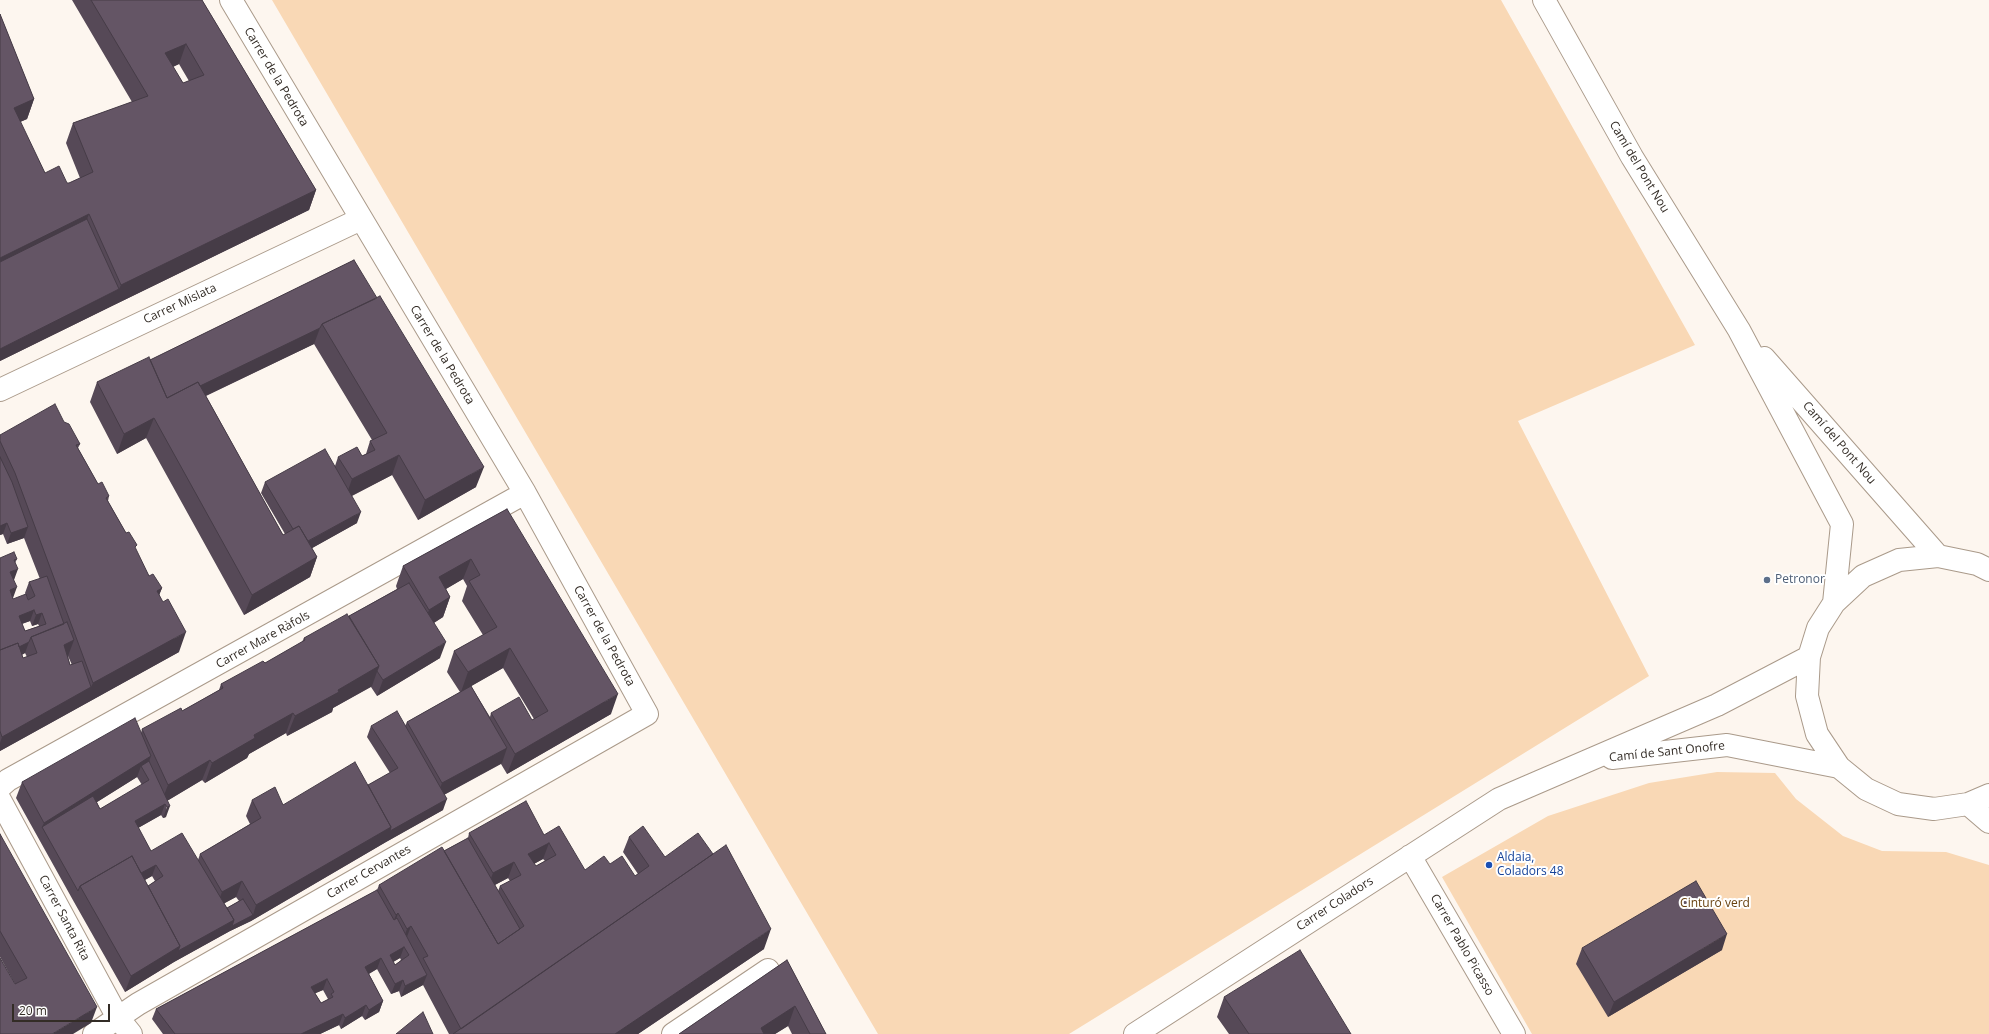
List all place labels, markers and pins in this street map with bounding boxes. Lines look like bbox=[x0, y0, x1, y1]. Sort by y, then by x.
place label: Petronor bbox=[1775, 573, 1825, 587]
marker: Petronor bbox=[1762, 575, 1772, 585]
place label: Aldaia, Coladors 48 bbox=[1497, 851, 1563, 879]
marker: Aldaia, Coladors 48 bbox=[1484, 860, 1494, 870]

